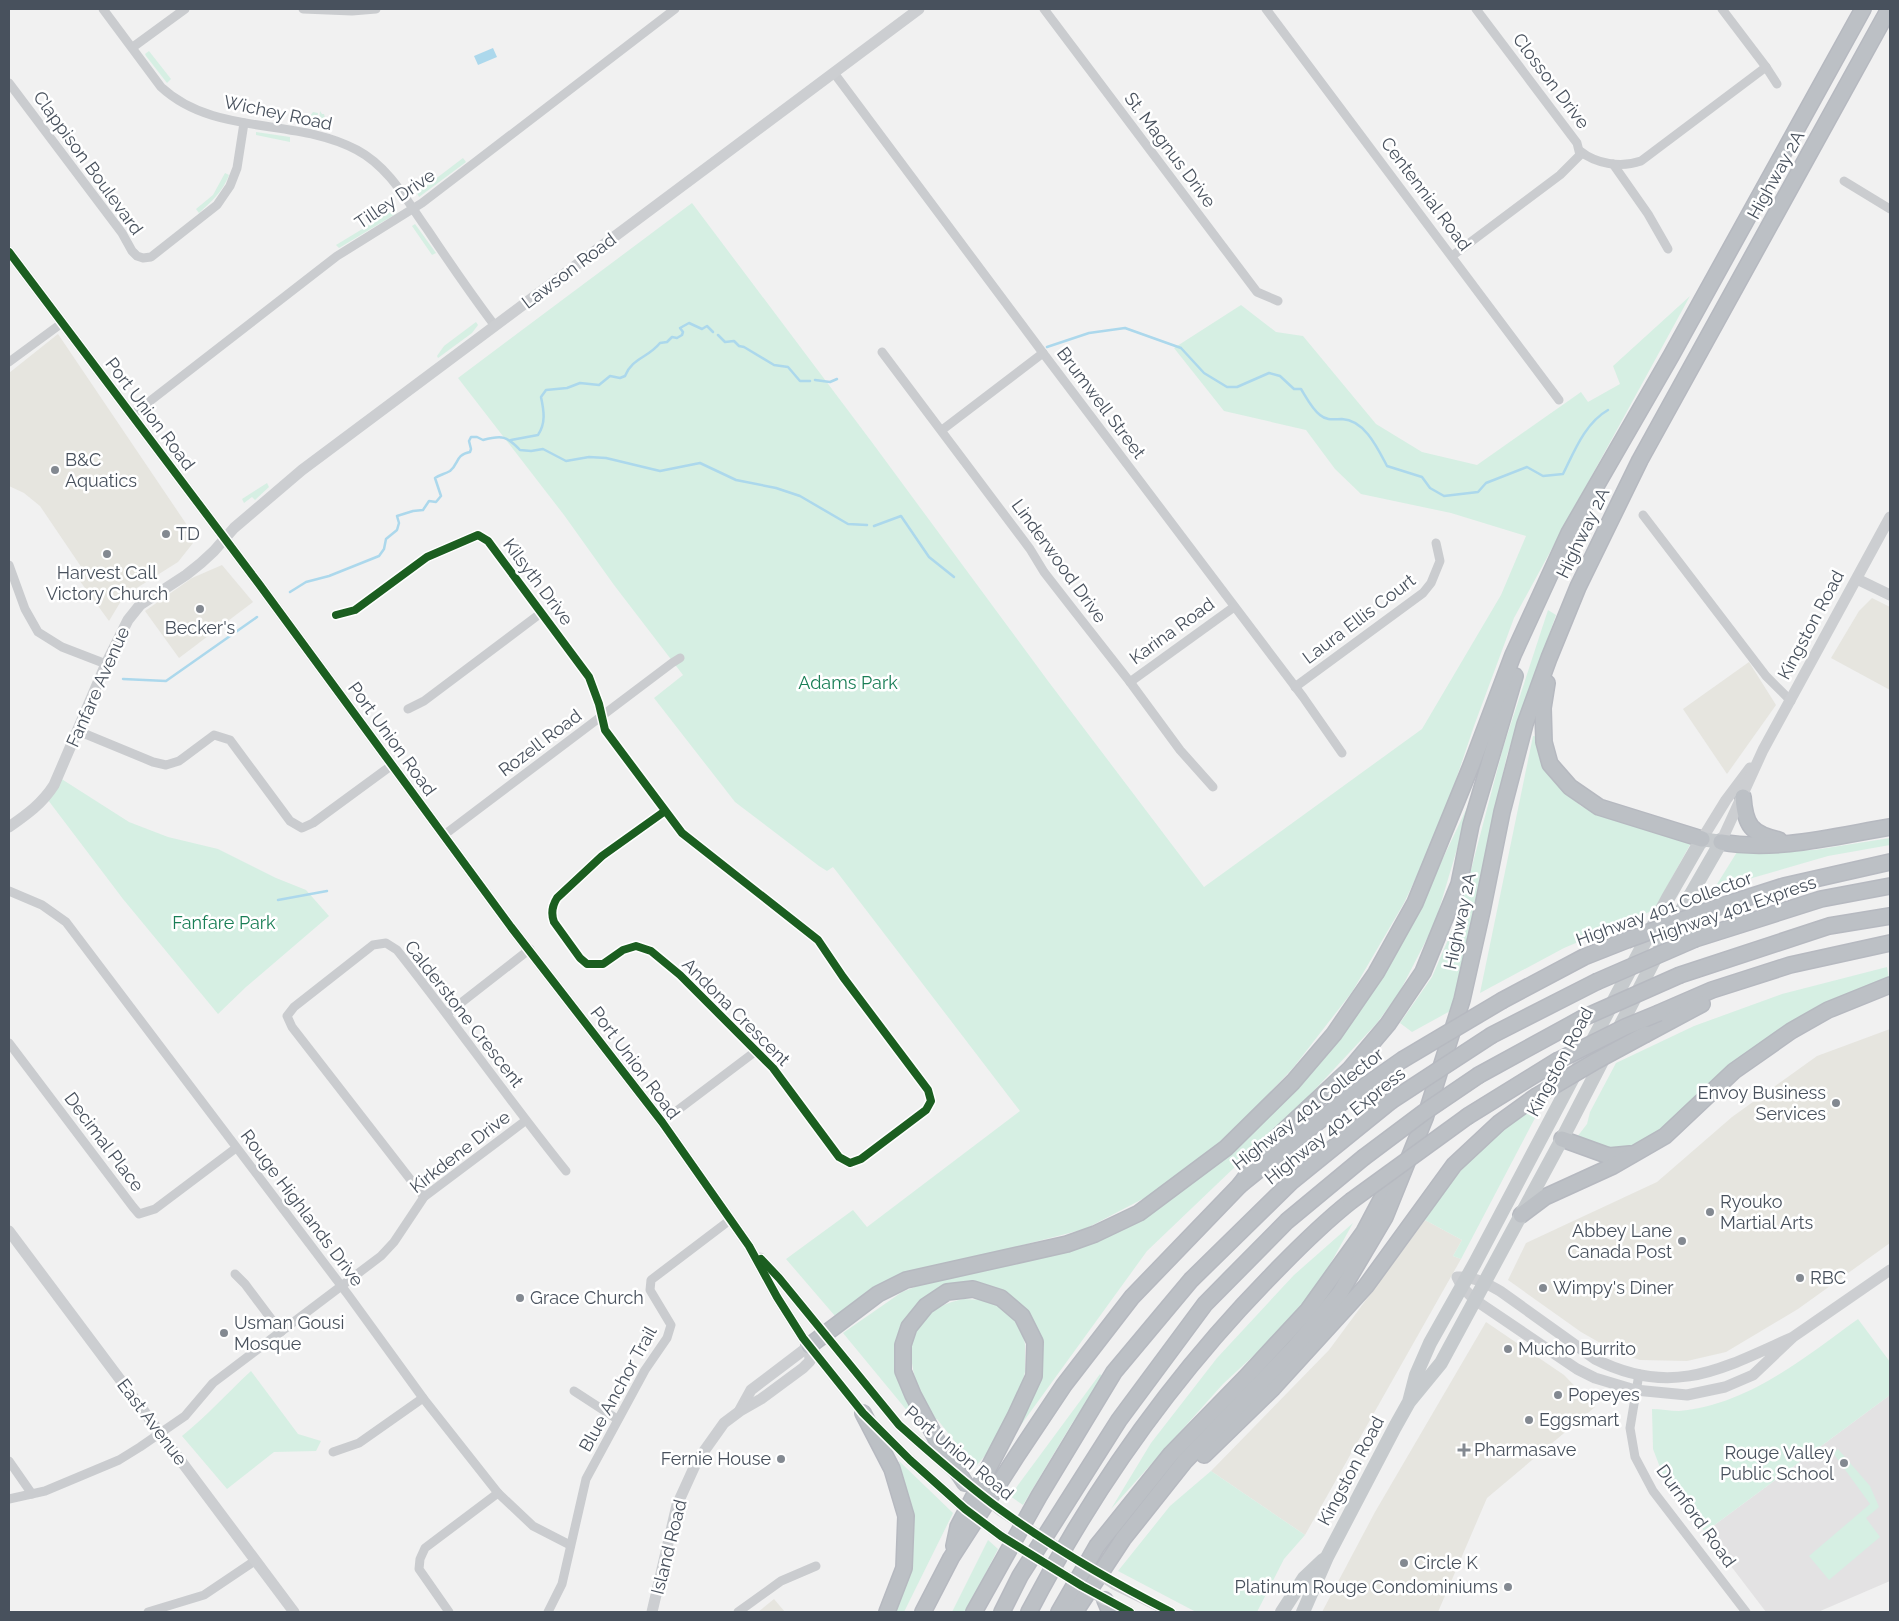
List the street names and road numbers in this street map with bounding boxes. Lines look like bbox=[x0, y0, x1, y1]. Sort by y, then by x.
street label: Closson Drive bbox=[1509, 29, 1594, 133]
street label: Clappison Boulevard bbox=[29, 87, 148, 239]
street label: St. Magnus Drive bbox=[1120, 88, 1221, 212]
street label: Wichey Road bbox=[222, 91, 334, 134]
street label: Highway 2A bbox=[1743, 127, 1808, 223]
street label: Centennial Road bbox=[1377, 133, 1476, 255]
street label: Tilley Drive bbox=[351, 164, 439, 233]
street label: Lawson Road bbox=[518, 228, 620, 313]
street label: Brumwell Street bbox=[1053, 343, 1150, 463]
street label: Port Union Road bbox=[101, 353, 200, 474]
street label: Highway 2A bbox=[1552, 484, 1613, 581]
street label: Linderwood Drive bbox=[1008, 495, 1111, 627]
street label: Kilsyth Drive bbox=[499, 534, 578, 629]
street label: Kingston Road bbox=[1773, 567, 1848, 683]
street label: Laura Ellis Court bbox=[1298, 569, 1419, 668]
street label: Karina Road bbox=[1125, 593, 1218, 668]
street label: Fanfare Avenue bbox=[62, 623, 134, 750]
street label: Port Union Road bbox=[344, 678, 441, 800]
street label: Rozell Road bbox=[494, 705, 585, 781]
street label: Highway 401 Collector bbox=[1573, 867, 1755, 950]
street label: Highway 2A bbox=[1439, 871, 1480, 971]
street label: Highway 401 Express bbox=[1647, 871, 1819, 948]
street label: Calderstone Crescent bbox=[401, 936, 528, 1091]
street label: Andona Crescent bbox=[678, 953, 795, 1070]
street label: Port Union Road bbox=[586, 1002, 685, 1123]
street label: Kingston Road bbox=[1522, 1004, 1597, 1120]
street label: Highway 401 Collector bbox=[1228, 1043, 1388, 1174]
street label: Highway 401 Express bbox=[1260, 1062, 1409, 1189]
street label: Decimal Place bbox=[60, 1088, 149, 1196]
street label: Kirkdene Drive bbox=[405, 1106, 514, 1197]
street label: Rouge Highlands Drive bbox=[237, 1125, 368, 1290]
street label: Blue Anchor Trail bbox=[574, 1322, 661, 1455]
street label: East Avenue bbox=[113, 1374, 192, 1469]
street label: Port Union Road bbox=[901, 1401, 1018, 1504]
street label: Kingston Road bbox=[1313, 1413, 1388, 1529]
street label: Durnford Road bbox=[1652, 1460, 1741, 1571]
street label: Island Road bbox=[647, 1497, 690, 1597]

